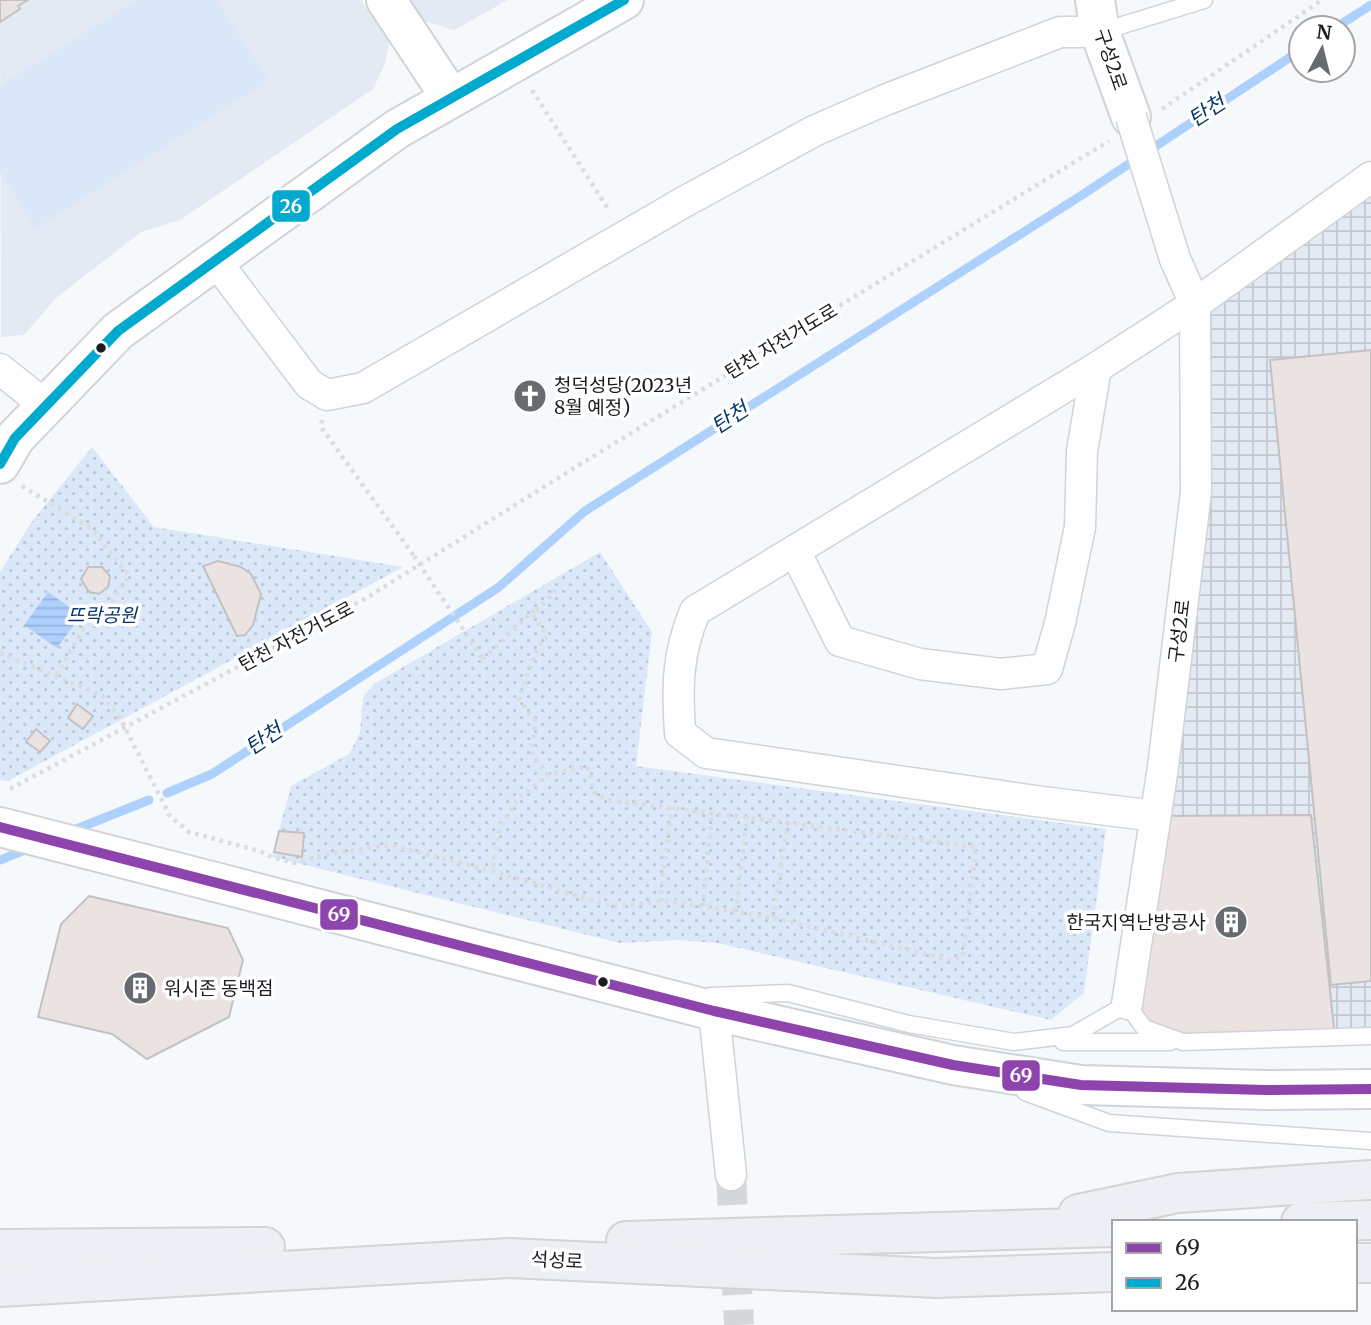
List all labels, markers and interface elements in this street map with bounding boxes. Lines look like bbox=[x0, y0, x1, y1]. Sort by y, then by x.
north arrow bbox=[1287, 14, 1357, 84]
text: N bbox=[1315, 19, 1333, 45]
street label: 구성2로 bbox=[1089, 25, 1133, 93]
water label: 탄천 bbox=[1183, 87, 1233, 132]
line badge: 26 bbox=[271, 189, 311, 223]
text: 26 bbox=[280, 194, 302, 218]
street label: 탄천 자전거도로 bbox=[720, 298, 842, 384]
unlabelled marker bbox=[94, 341, 108, 355]
place label: 청덕성당(2023년 8월 예정) bbox=[554, 373, 692, 419]
church icon: 청덕성당(2023년 8월 예정) bbox=[511, 377, 549, 415]
water label: 탄천 bbox=[706, 394, 756, 439]
street label: 탄천 자전거도로 bbox=[234, 596, 358, 676]
street label: 구성2로 bbox=[1163, 598, 1195, 664]
park label: 뜨락공원 bbox=[67, 603, 138, 627]
water label: 탄천 bbox=[240, 715, 290, 760]
line badge: 69 bbox=[319, 898, 359, 931]
text: 69 bbox=[328, 902, 350, 926]
building icon: 한국지역난방공사 bbox=[1212, 903, 1250, 941]
place label: 한국지역난방공사 bbox=[1066, 910, 1206, 934]
building icon: 워시존 동백점 bbox=[121, 969, 159, 1007]
unlabelled marker bbox=[596, 975, 610, 989]
place label: 워시존 동백점 bbox=[164, 976, 273, 1000]
line badge: 69 bbox=[1001, 1059, 1041, 1092]
text: 69 bbox=[1010, 1063, 1032, 1087]
legend bbox=[1112, 1220, 1357, 1311]
text: 69 bbox=[1175, 1234, 1200, 1261]
street label: 석성로 bbox=[530, 1247, 584, 1273]
text: 26 bbox=[1175, 1269, 1200, 1296]

